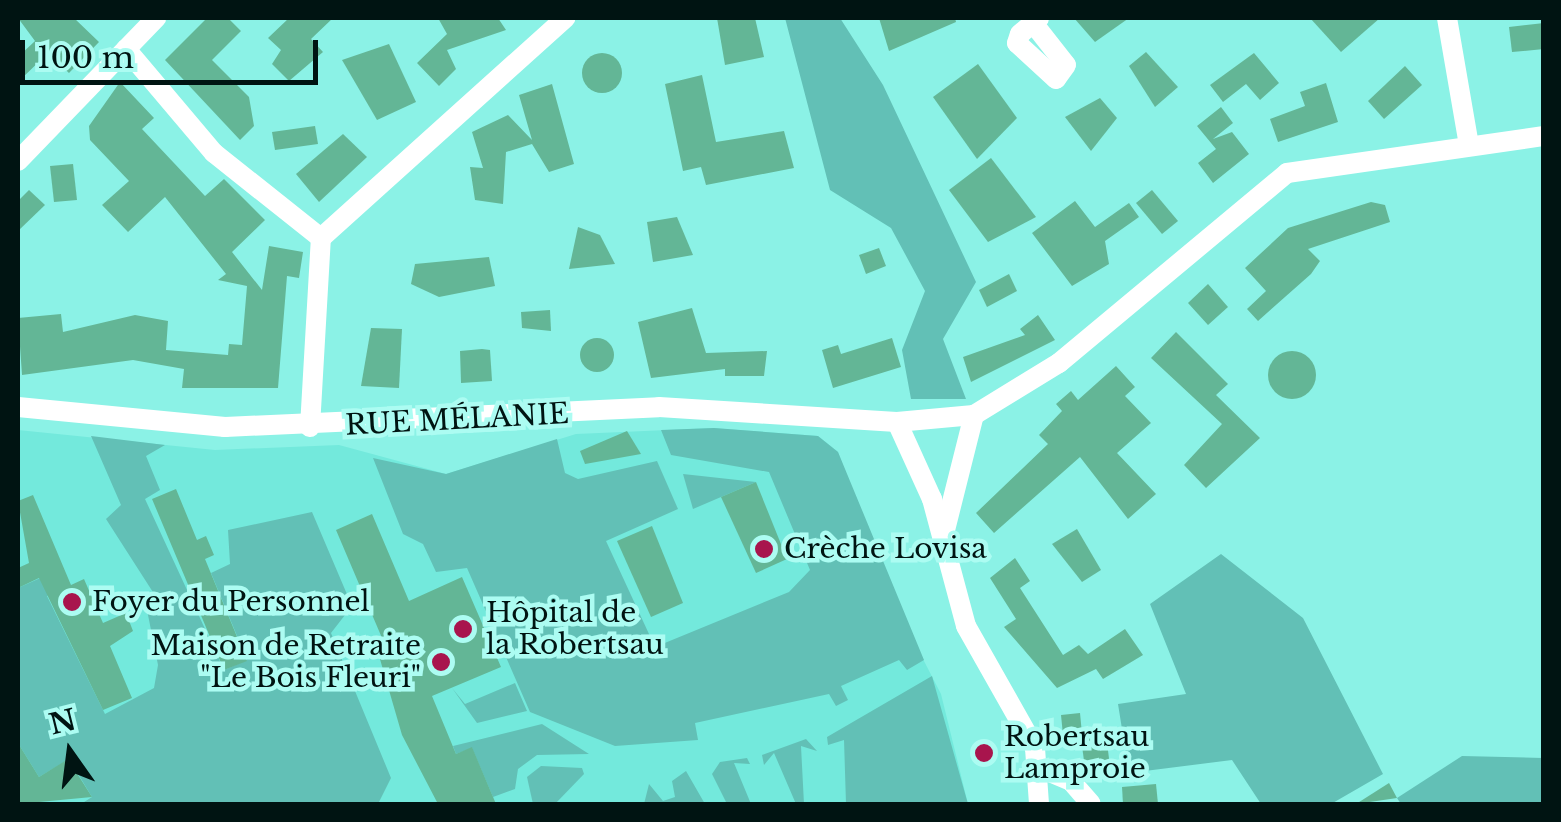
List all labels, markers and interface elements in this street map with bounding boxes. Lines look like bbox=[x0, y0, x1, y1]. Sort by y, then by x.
scale bar bbox=[25, 20, 322, 82]
text: 100 m bbox=[37, 39, 134, 76]
street label: RUE MÉLANIE bbox=[344, 397, 570, 443]
place label: Crèche Lovisa bbox=[784, 532, 987, 566]
marker: Crèche Lovisa bbox=[753, 538, 775, 560]
place label: Foyer du Personnel bbox=[92, 585, 370, 619]
marker: Foyer du Personnel bbox=[61, 591, 83, 613]
place label: Hôpital de la Robertsau bbox=[486, 596, 664, 662]
marker: Hôpital de la Robertsau bbox=[450, 616, 476, 642]
place label: Maison de Retraite "Le Bois Fleuri" bbox=[151, 629, 421, 695]
marker: Maison de Retraite "Le Bois Fleuri" bbox=[430, 651, 452, 673]
north arrow bbox=[20, 702, 120, 802]
text: N bbox=[46, 702, 80, 743]
place label: Robertsau Lamproie bbox=[1004, 720, 1149, 786]
marker: Robertsau Lamproie bbox=[973, 742, 995, 764]

